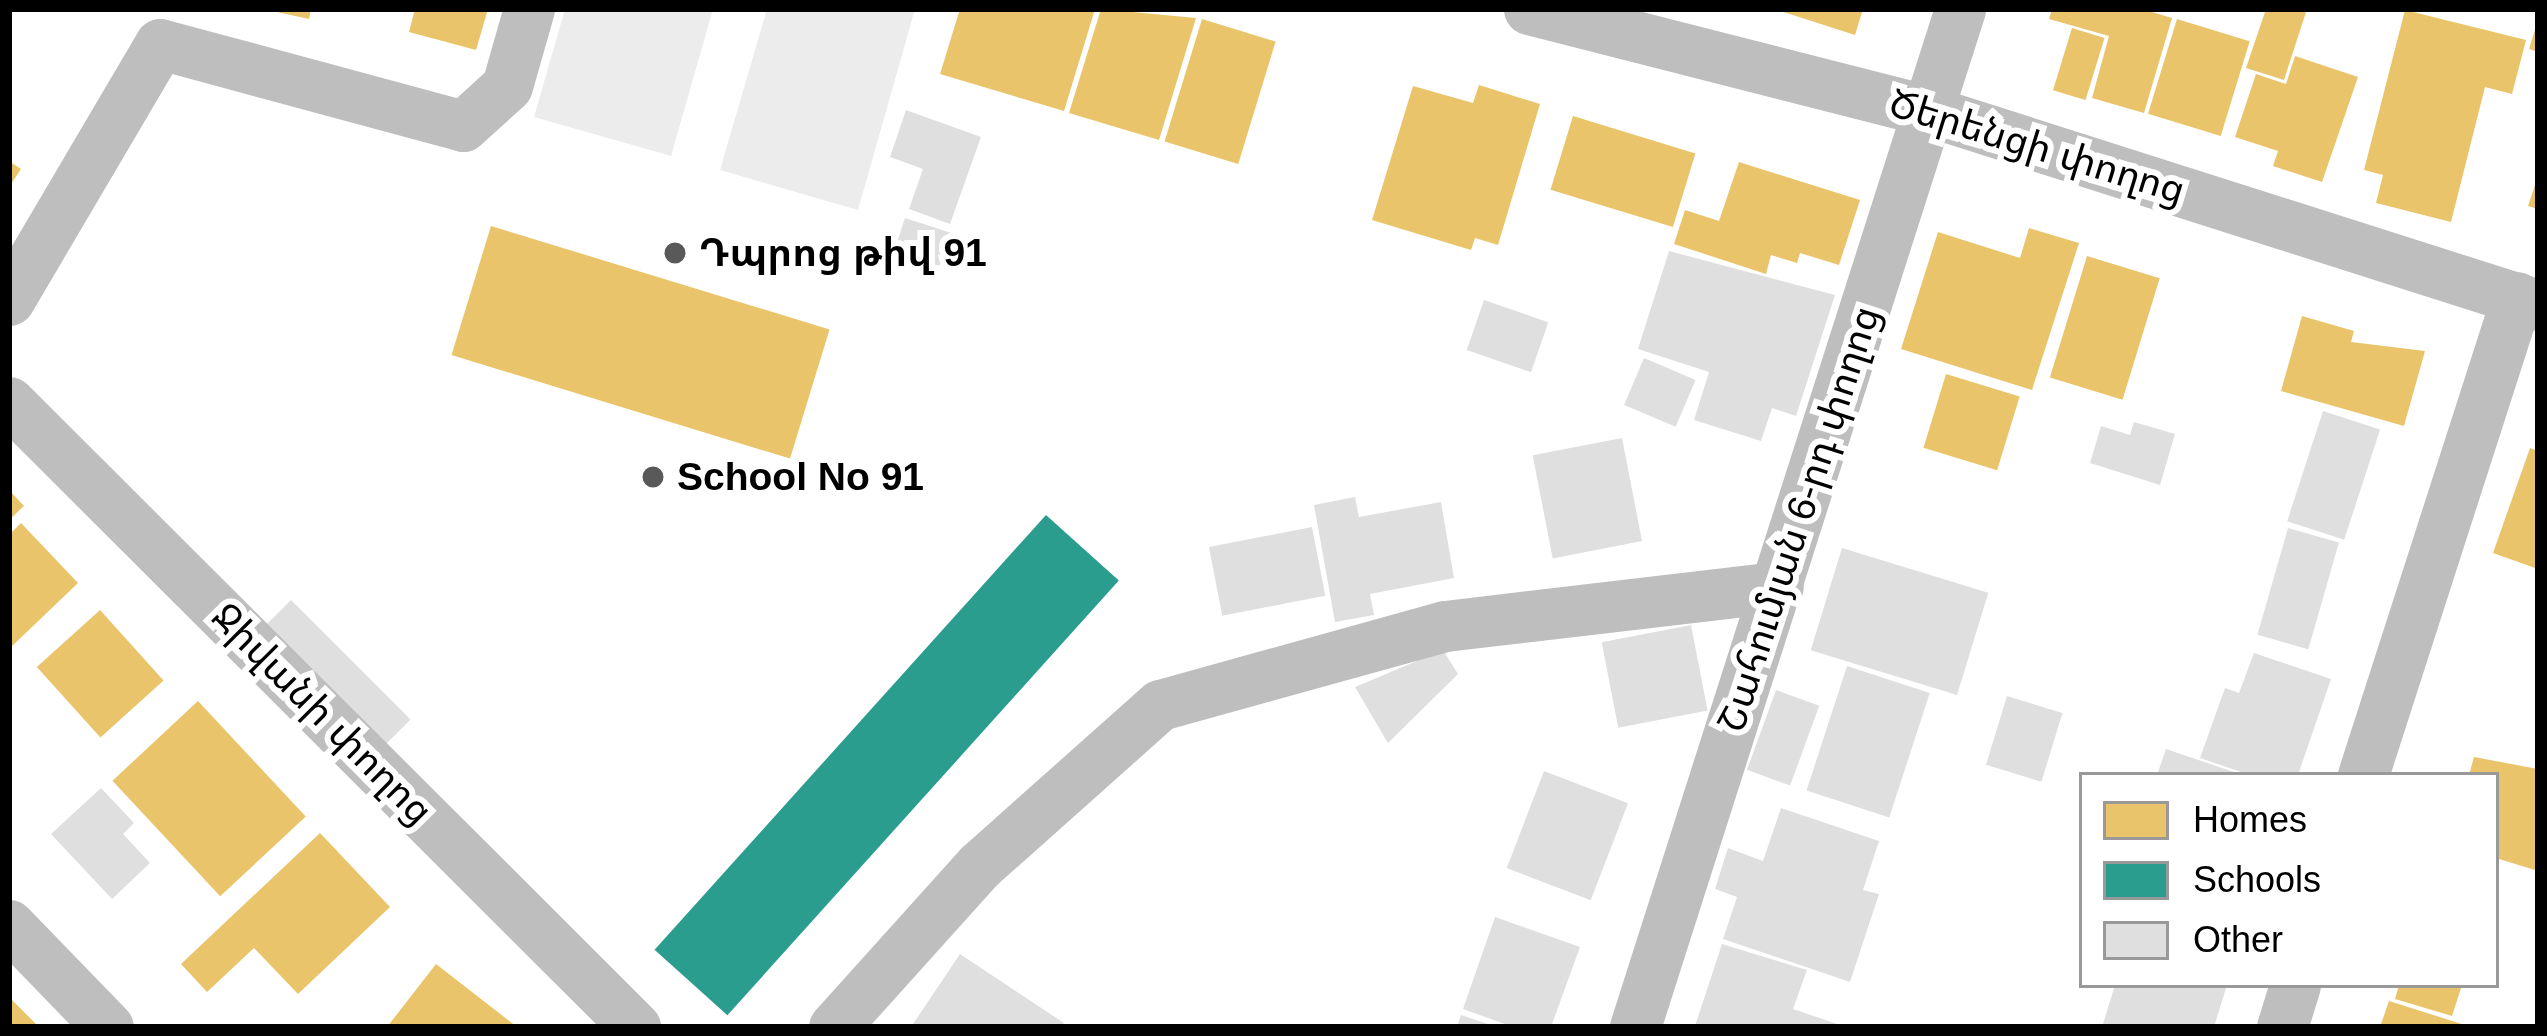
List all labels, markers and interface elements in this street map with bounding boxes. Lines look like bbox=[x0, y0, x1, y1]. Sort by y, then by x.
street label: Ծերենցի փողոց bbox=[1883, 80, 2191, 214]
place label: Դպրոց թիվ 91 bbox=[699, 230, 987, 276]
marker: Դպրոց թիվ 91 bbox=[662, 240, 688, 266]
street label: Շահումյան 6-րդ փողոց bbox=[1708, 300, 1890, 738]
place label: School No 91 bbox=[677, 454, 924, 500]
marker: School No 91 bbox=[640, 464, 666, 490]
street label: Ջիվանի փողոց bbox=[202, 594, 442, 834]
legend bbox=[2079, 772, 2499, 988]
text: Homes bbox=[2193, 799, 2307, 840]
text: Schools bbox=[2193, 859, 2321, 900]
text: Other bbox=[2193, 919, 2283, 960]

